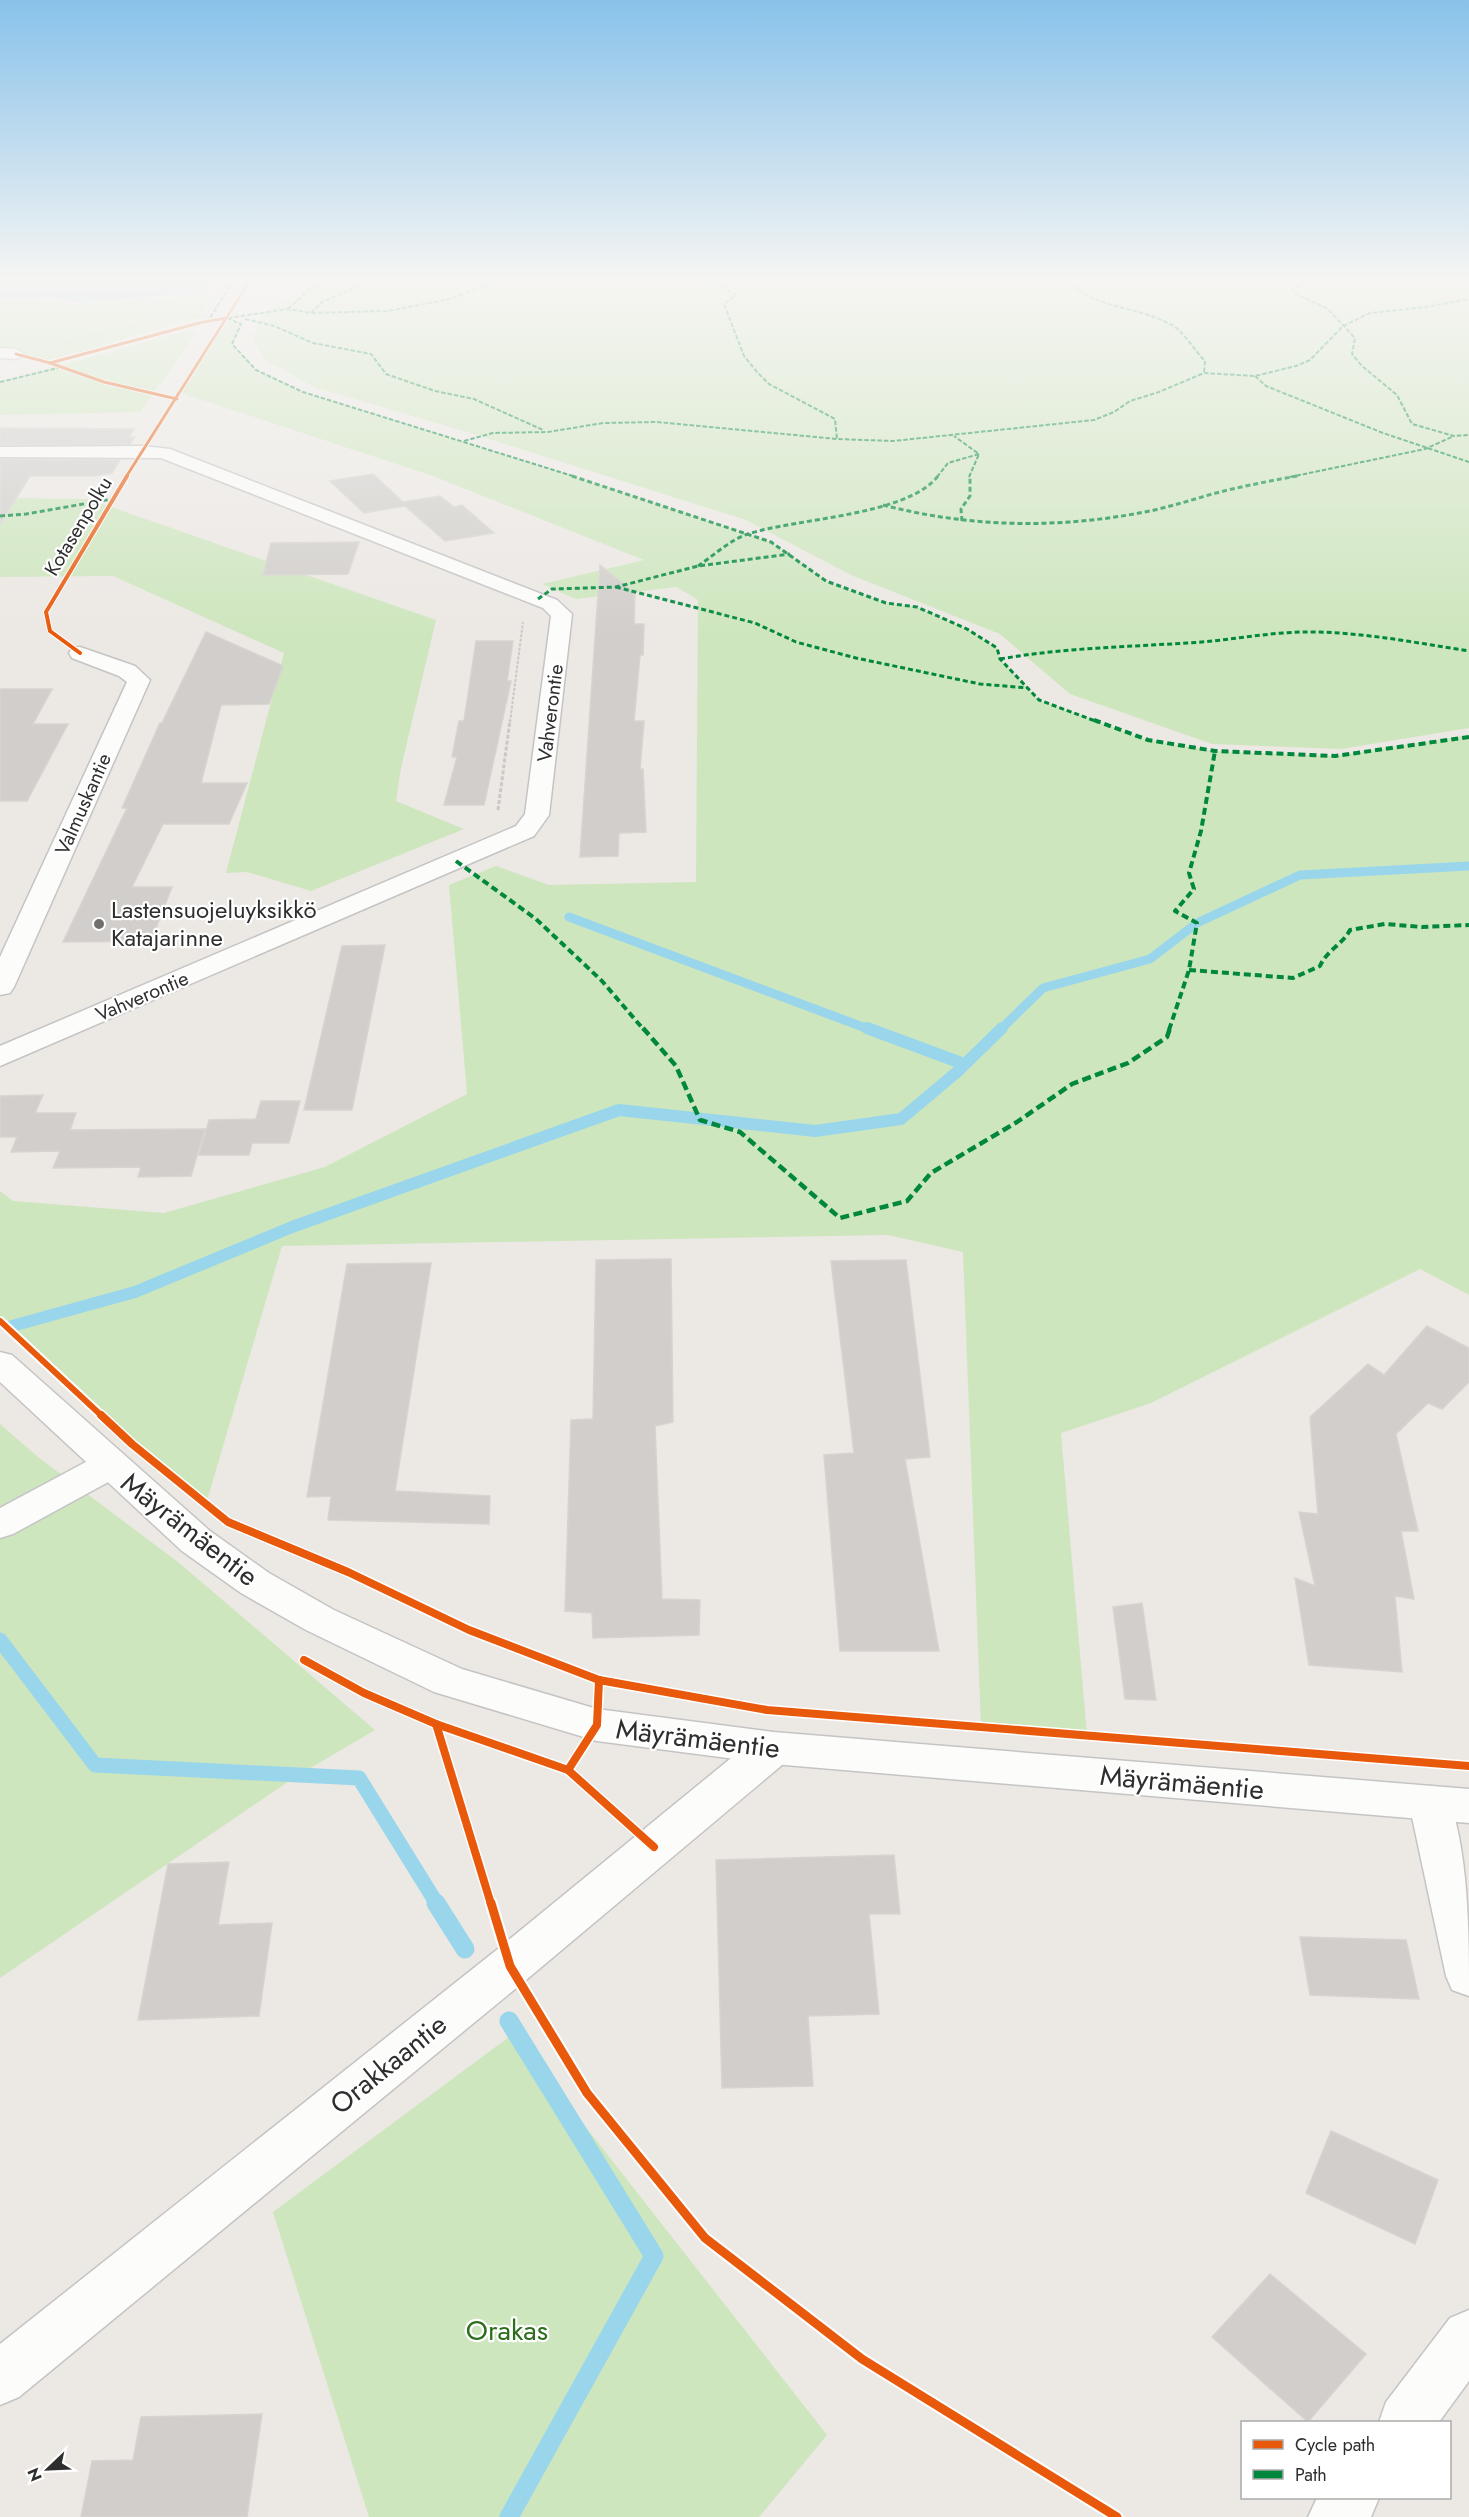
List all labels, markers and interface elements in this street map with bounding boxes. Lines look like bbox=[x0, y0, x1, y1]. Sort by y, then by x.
street label: Kotasenpolku bbox=[37, 471, 119, 581]
street label: Vahverontie bbox=[530, 663, 571, 764]
street label: Valmuskantie bbox=[48, 749, 119, 860]
place label: Lastensuojeluyksikkö Katajarinne bbox=[111, 892, 317, 955]
marker: Lastensuojeluyksikkö Katajarinne bbox=[92, 917, 106, 931]
street label: Vahverontie bbox=[91, 964, 193, 1029]
street label: Mäyrämäentie bbox=[112, 1463, 267, 1596]
street label: Mäyrämäentie bbox=[614, 1708, 782, 1769]
street label: Mäyrämäentie bbox=[1098, 1755, 1266, 1810]
street label: Orakkaantie bbox=[321, 2004, 456, 2124]
park label: Orakas bbox=[466, 2310, 548, 2351]
legend bbox=[1241, 2421, 1451, 2499]
text: Cycle path bbox=[1295, 2432, 1375, 2458]
north arrow bbox=[18, 2439, 78, 2499]
text: Path bbox=[1295, 2462, 1327, 2488]
text: N bbox=[22, 2464, 48, 2485]

